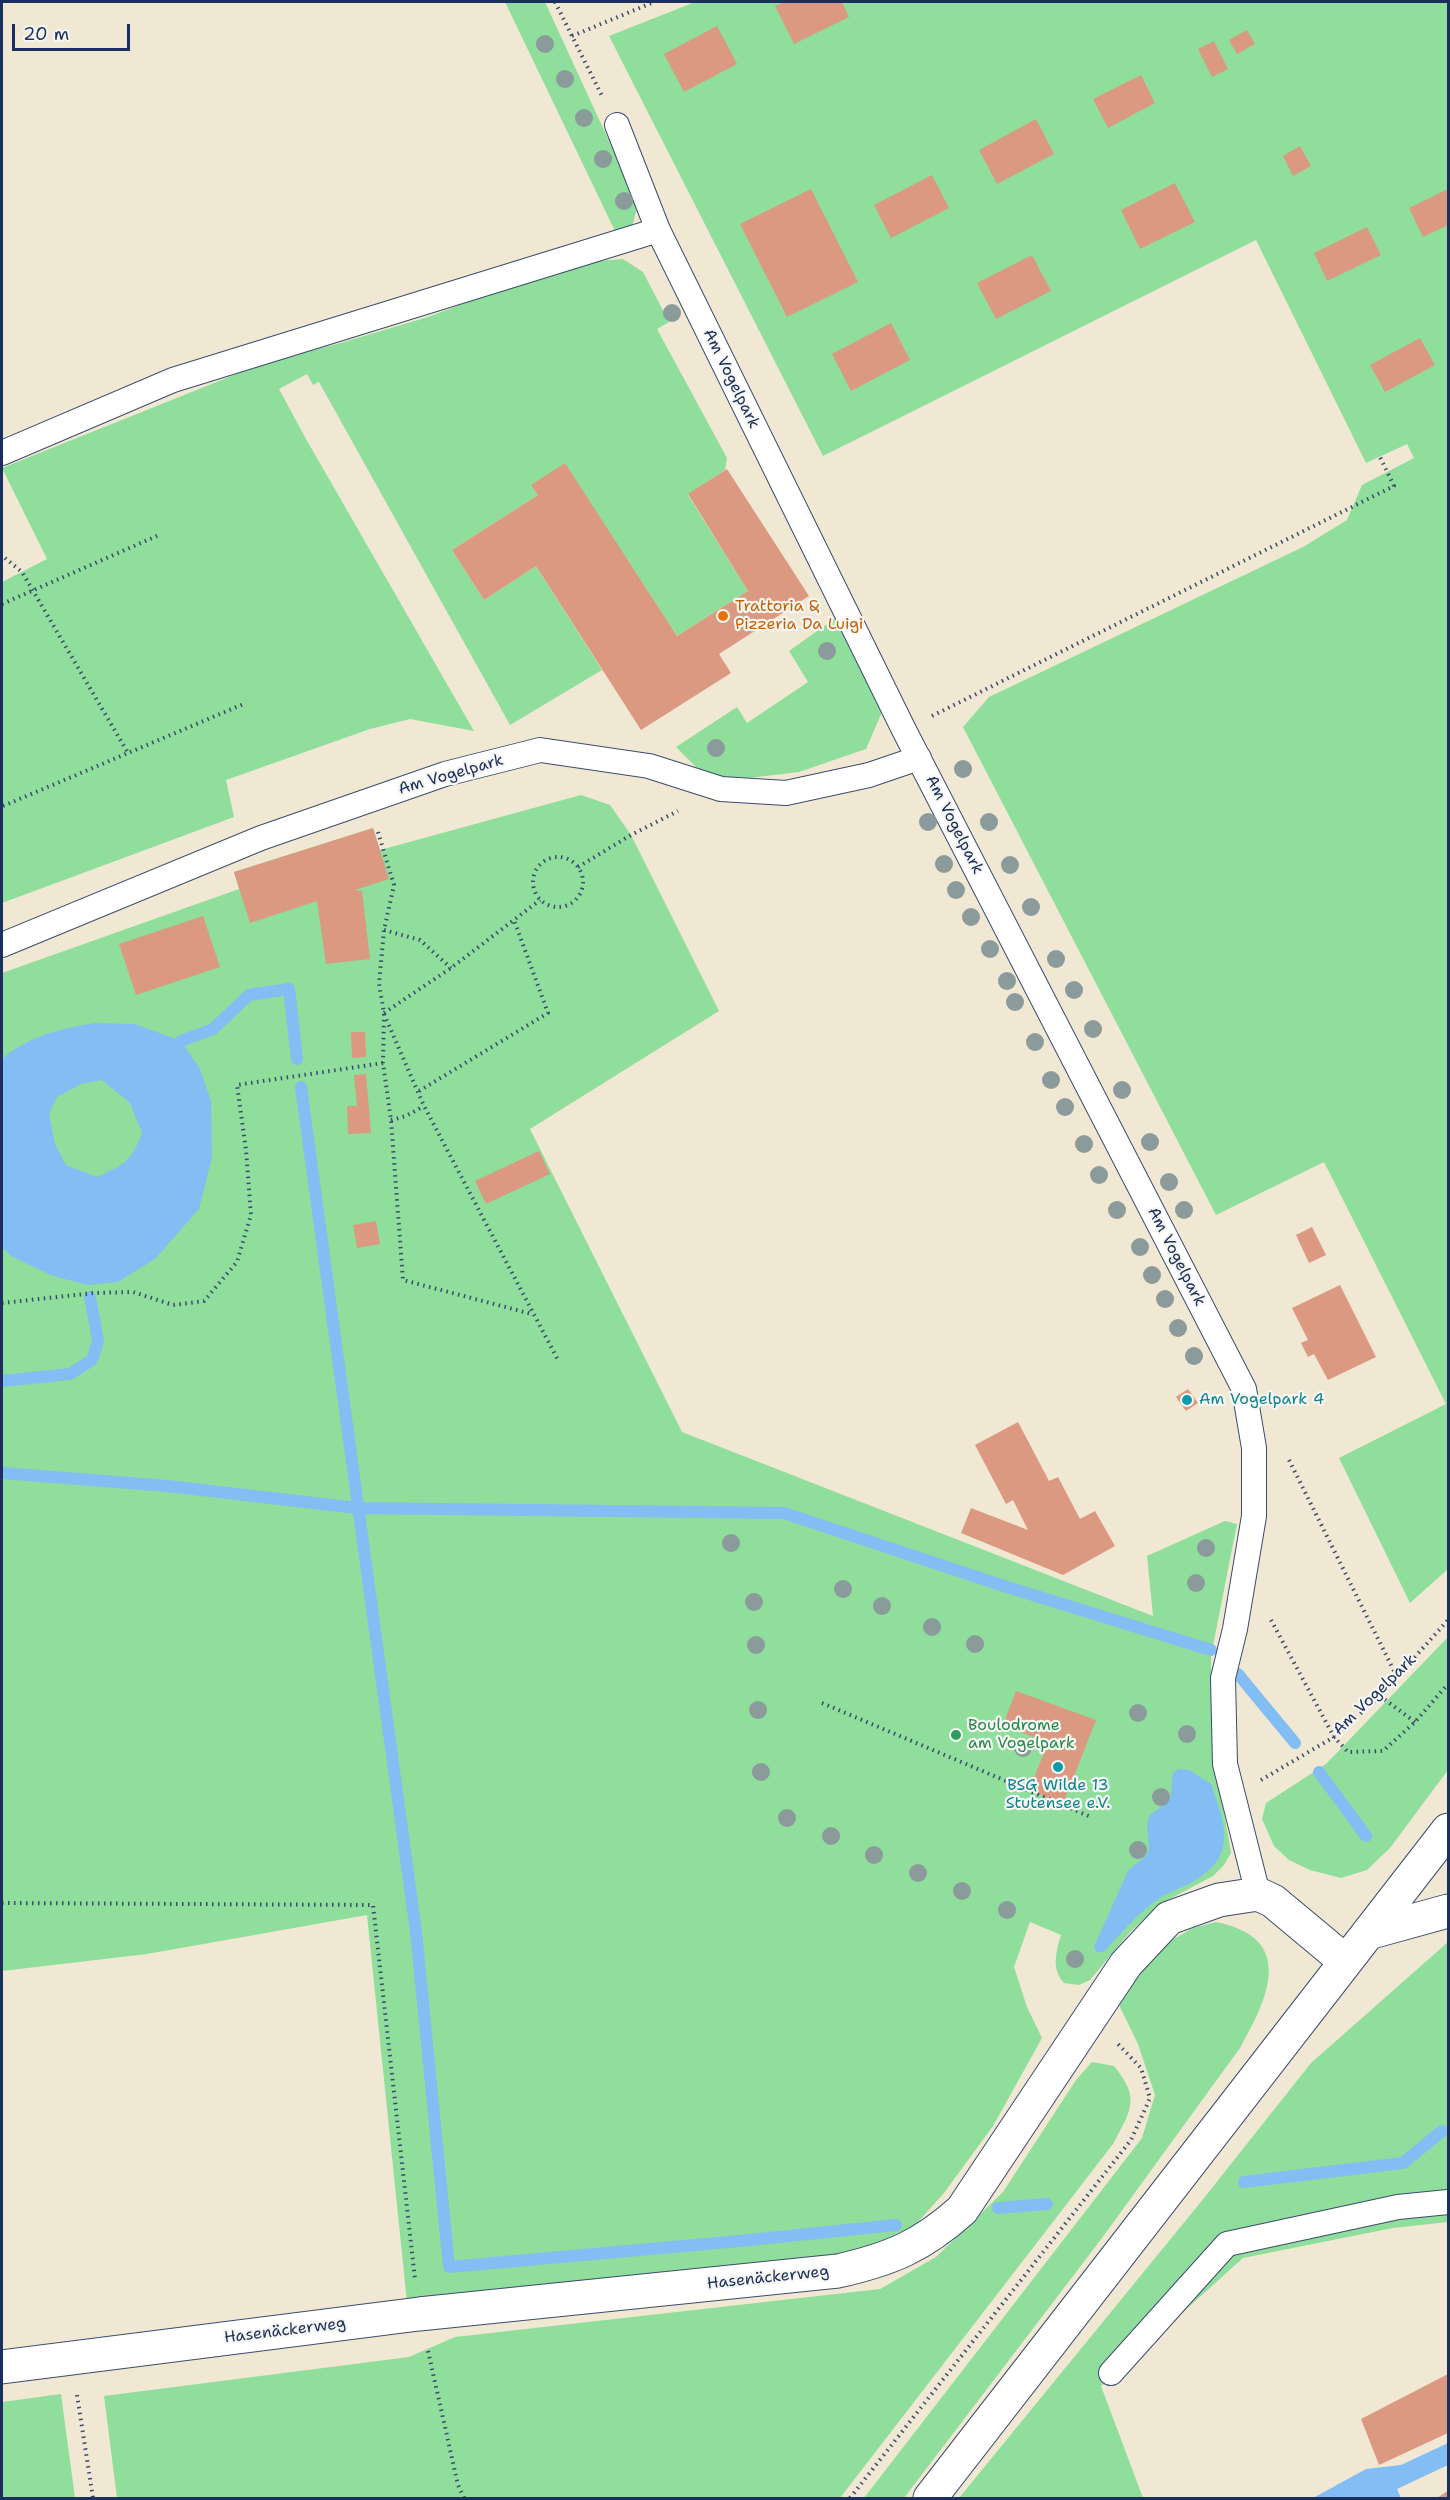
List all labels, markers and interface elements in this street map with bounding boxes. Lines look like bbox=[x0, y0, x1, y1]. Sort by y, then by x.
scale bar bbox=[15, 12, 134, 50]
text: 20 m bbox=[23, 22, 69, 46]
street label: Am Vogelpark bbox=[699, 326, 763, 432]
place label: Trattoria & Pizzeria Da Luigi bbox=[735, 597, 863, 635]
marker: Trattoria & Pizzeria Da Luigi bbox=[716, 609, 730, 623]
street label: Am Vogelpark bbox=[396, 751, 506, 799]
street label: Am Vogelpark bbox=[921, 772, 987, 878]
street label: Am Vogelpark bbox=[1143, 1204, 1209, 1310]
place label: Am Vogelpark 4 bbox=[1199, 1390, 1324, 1410]
marker: Am Vogelpark 4 bbox=[1180, 1393, 1194, 1407]
street label: Am Vogelpark bbox=[1329, 1650, 1421, 1740]
place label: Boulodrome am Vogelpark bbox=[968, 1716, 1075, 1754]
marker: Boulodrome am Vogelpark bbox=[949, 1728, 963, 1742]
marker: BSG Wilde 13 Stutensee e.V. bbox=[1051, 1760, 1065, 1774]
place label: BSG Wilde 13 Stutensee e.V. bbox=[1006, 1776, 1110, 1814]
street label: Hasenäckerweg bbox=[706, 2262, 830, 2294]
street label: Hasenäckerweg bbox=[223, 2314, 347, 2348]

